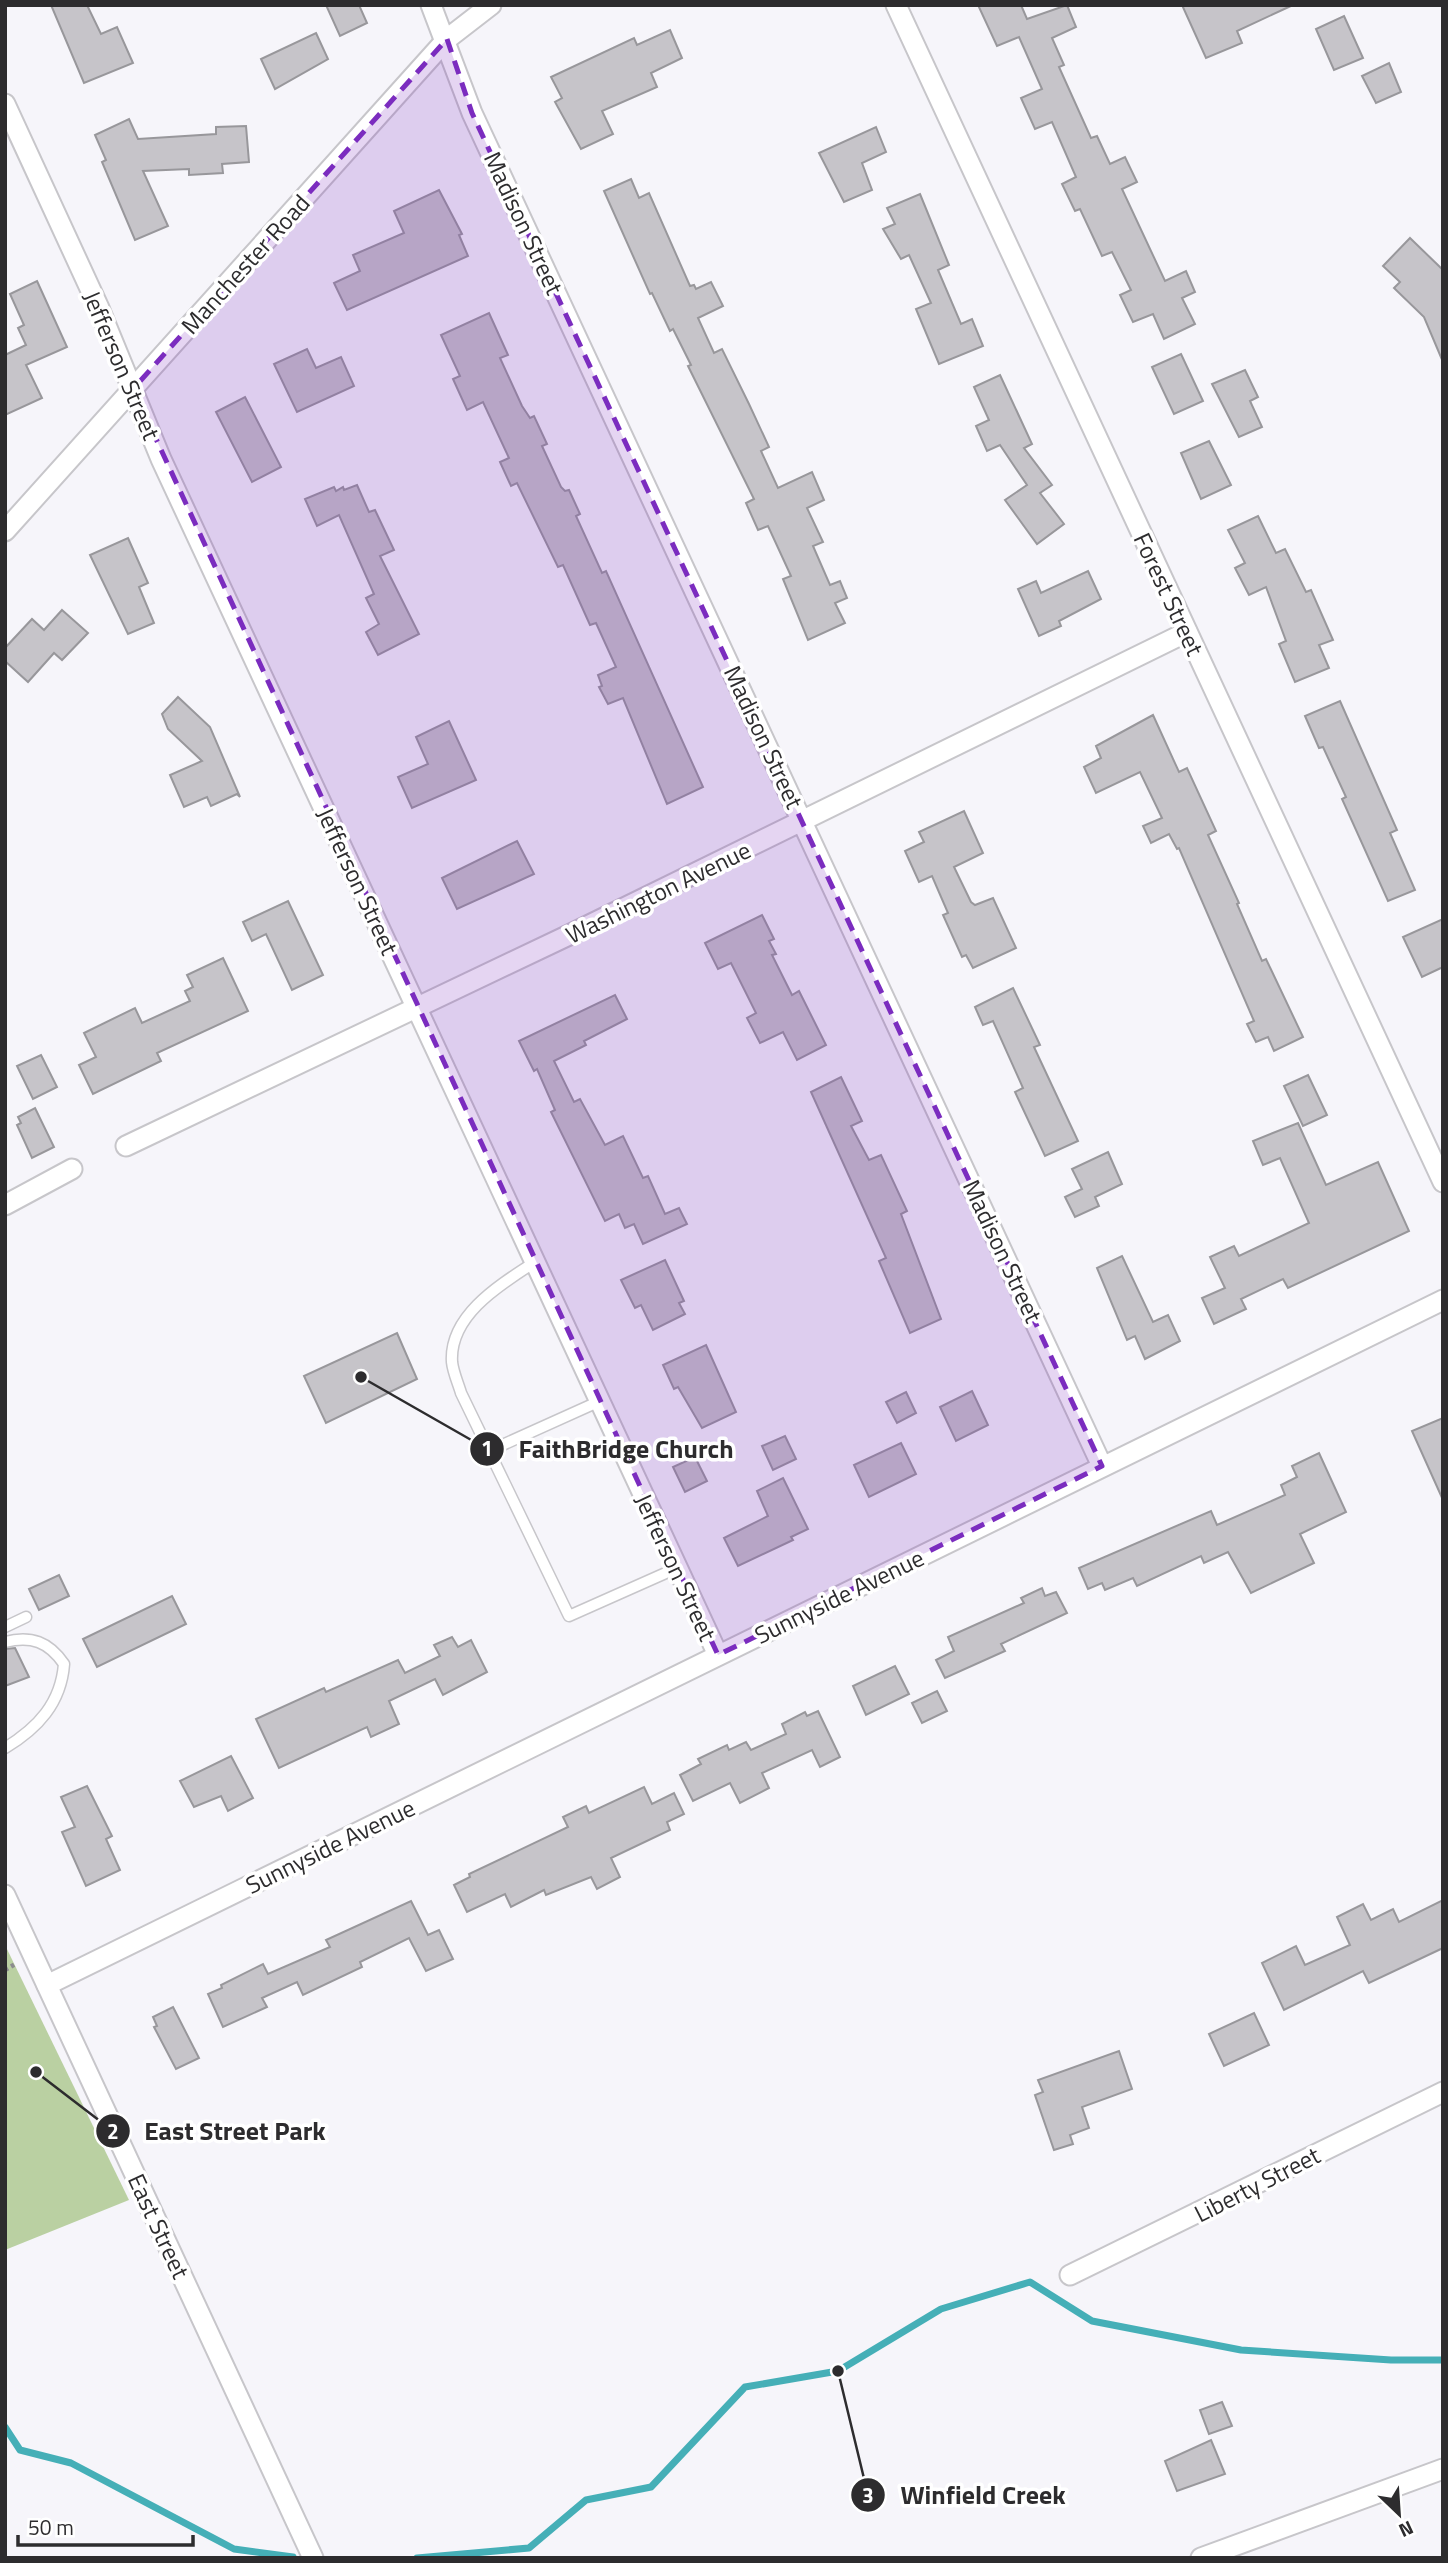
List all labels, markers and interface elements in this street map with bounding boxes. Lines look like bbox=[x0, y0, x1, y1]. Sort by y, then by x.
street label: Madison Street bbox=[475, 146, 573, 301]
street label: Manchester Road bbox=[172, 186, 318, 342]
street label: Jefferson Street bbox=[74, 285, 170, 446]
street label: Forest Street bbox=[1125, 527, 1213, 662]
street label: Madison Street bbox=[715, 660, 813, 815]
street label: Jefferson Street bbox=[308, 801, 408, 961]
street label: Washington Avenue bbox=[559, 832, 757, 952]
street label: Madison Street bbox=[954, 1174, 1052, 1329]
callout: FaithBridge Church bbox=[470, 1425, 748, 1472]
text: FaithBridge Church bbox=[518, 1429, 734, 1468]
text: 1 bbox=[481, 1432, 493, 1464]
street label: Jefferson Street bbox=[626, 1487, 726, 1647]
street label: Sunnyside Avenue bbox=[748, 1539, 930, 1653]
street label: Sunnyside Avenue bbox=[239, 1789, 421, 1903]
callout: East Street Park bbox=[95, 2108, 340, 2155]
text: East Street Park bbox=[144, 2111, 326, 2150]
text: 2 bbox=[107, 2115, 119, 2147]
street label: Liberty Street bbox=[1188, 2137, 1327, 2231]
street label: East Street bbox=[119, 2168, 199, 2285]
callout: Winfield Creek bbox=[851, 2472, 1079, 2519]
text: Winfield Creek bbox=[900, 2475, 1066, 2514]
text: 3 bbox=[862, 2479, 874, 2511]
north arrow bbox=[1364, 2479, 1434, 2549]
scale bar bbox=[18, 2504, 192, 2548]
text: 50 m bbox=[28, 2511, 74, 2543]
text: N bbox=[1394, 2514, 1418, 2546]

